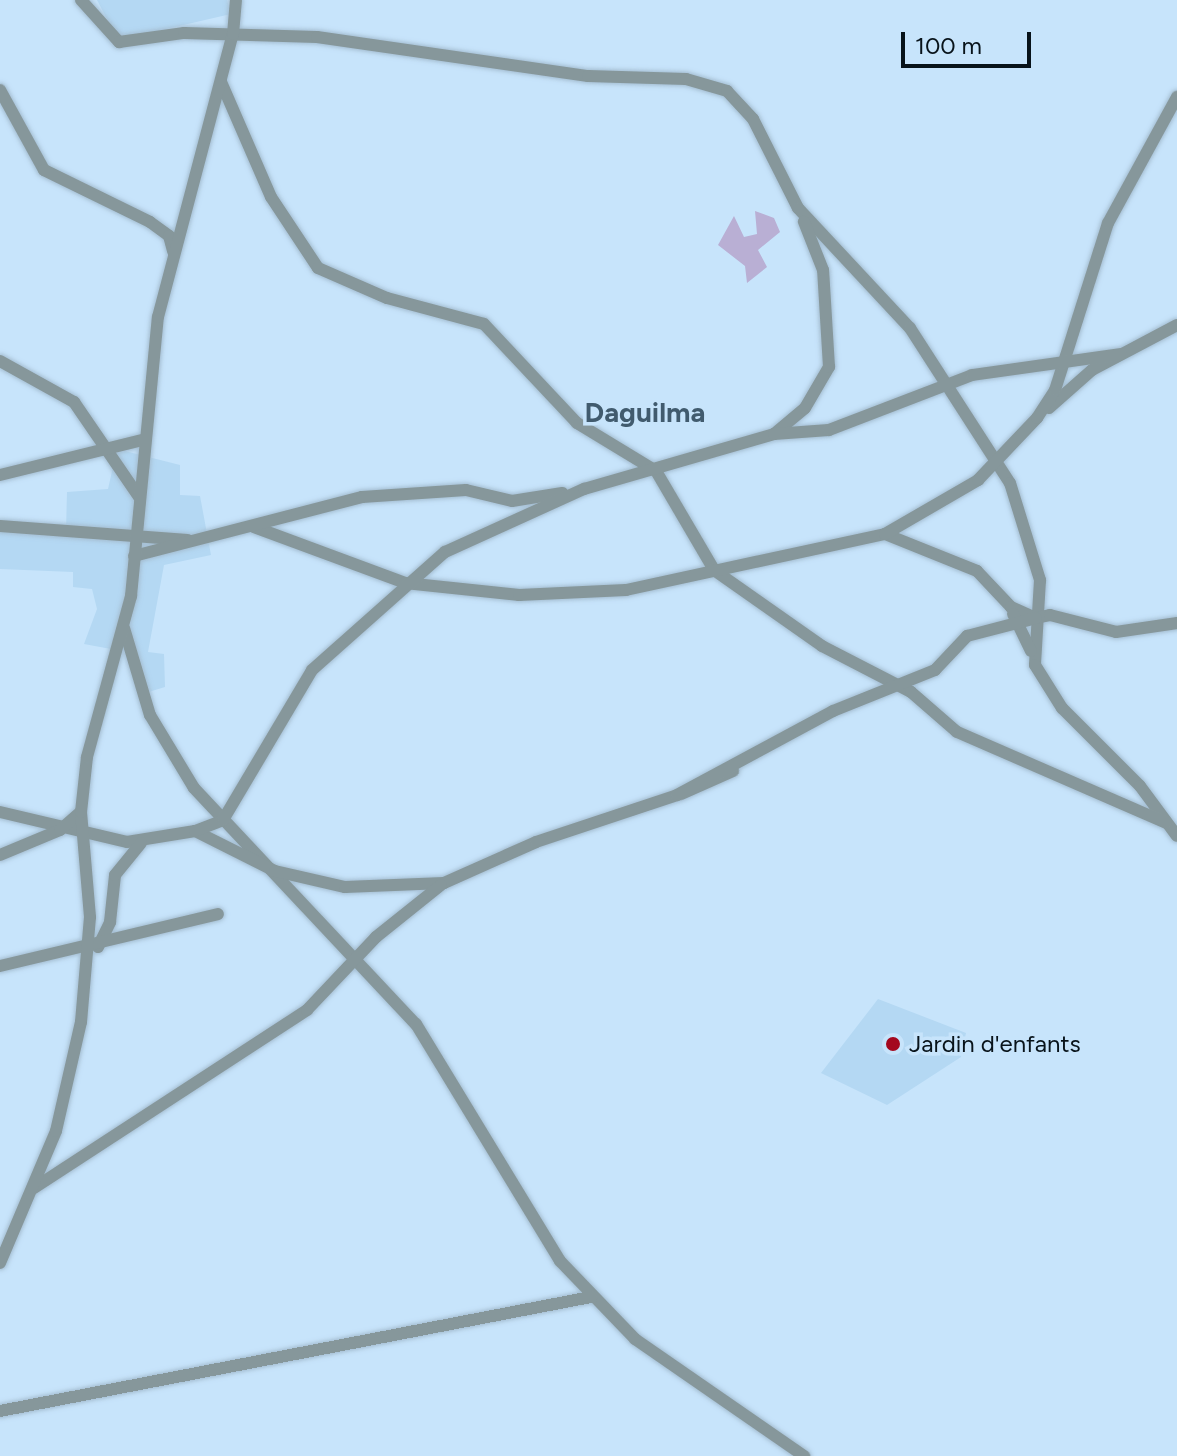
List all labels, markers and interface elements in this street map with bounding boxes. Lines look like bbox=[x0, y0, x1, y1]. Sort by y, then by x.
scale bar bbox=[905, 16, 1035, 66]
text: 100 m bbox=[915, 31, 982, 60]
district label: Daguilma bbox=[585, 395, 705, 429]
place label: Jardin d'enfants bbox=[909, 1030, 1081, 1058]
marker: Jardin d'enfants bbox=[884, 1035, 902, 1053]

